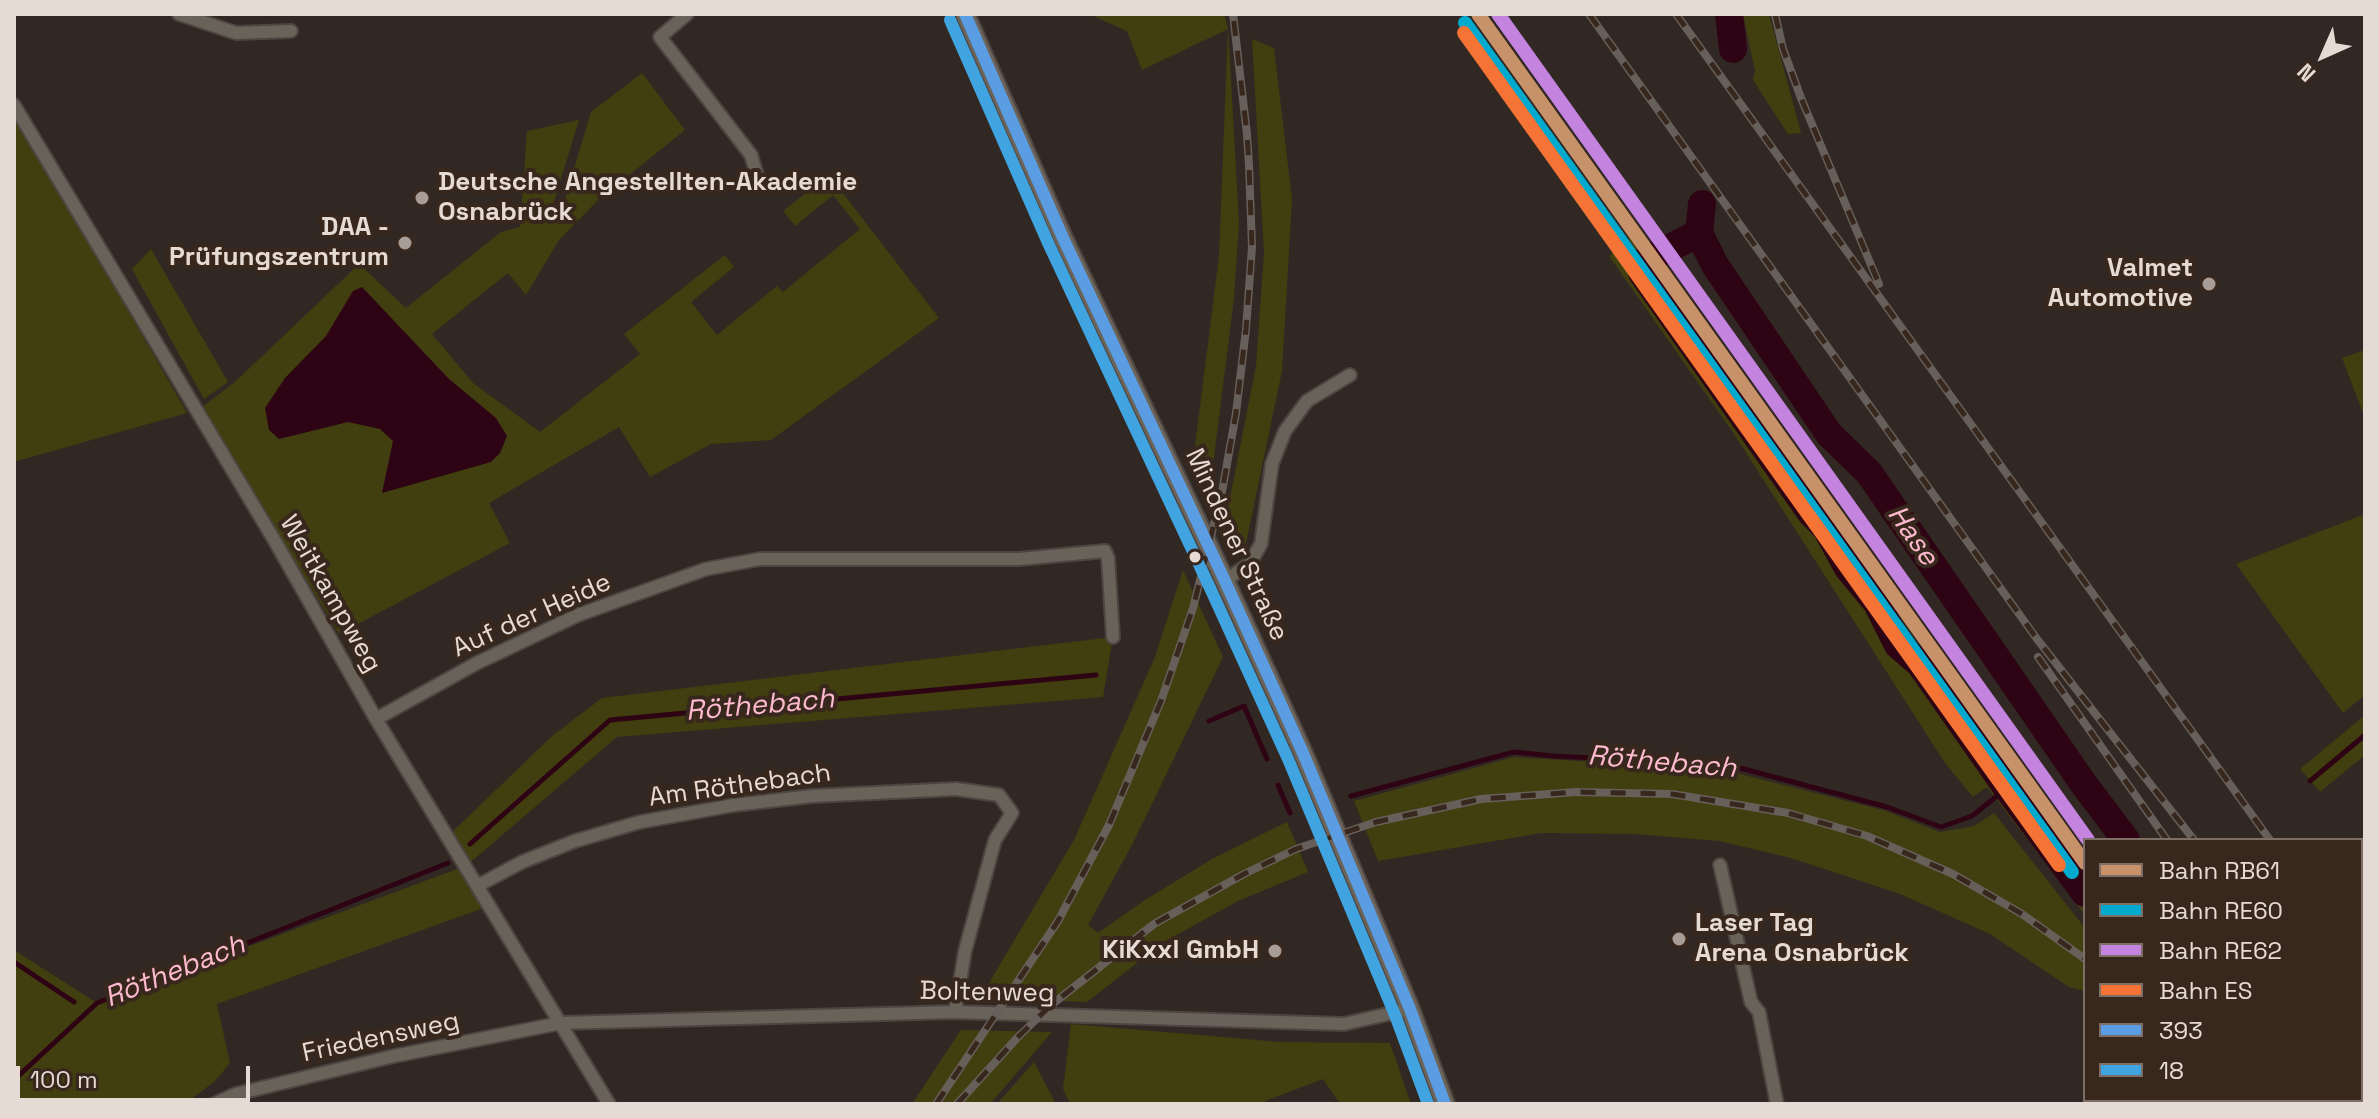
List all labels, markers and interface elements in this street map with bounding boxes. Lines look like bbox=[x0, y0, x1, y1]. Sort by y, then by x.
north arrow bbox=[2283, 16, 2363, 96]
text: N bbox=[2291, 58, 2321, 88]
place label: Deutsche Angestellten-Akademie Osnabrück bbox=[438, 167, 857, 228]
marker: Deutsche Angestellten-Akademie Osnabrück bbox=[413, 189, 431, 207]
place label: DAA - Prüfungszentrum bbox=[169, 212, 389, 274]
marker: DAA - Prüfungszentrum bbox=[396, 234, 414, 252]
place label: Valmet Automotive bbox=[2048, 253, 2193, 314]
marker: Valmet Automotive bbox=[2200, 275, 2218, 293]
street label: Mindener Straße bbox=[1178, 444, 1294, 646]
water label: Hase bbox=[1879, 499, 1945, 573]
street label: Weitkampweg bbox=[272, 510, 388, 678]
unlabelled marker bbox=[1187, 549, 1203, 565]
street label: Auf der Heide bbox=[448, 567, 616, 665]
water label: Röthebach bbox=[684, 683, 836, 729]
water label: Röthebach bbox=[1586, 740, 1738, 786]
street label: Am Röthebach bbox=[647, 758, 833, 814]
legend bbox=[2083, 838, 2363, 1102]
text: Bahn RB61 bbox=[2159, 855, 2280, 886]
text: Bahn RE60 bbox=[2159, 895, 2283, 926]
place label: Laser Tag Arena Osnabrück bbox=[1695, 908, 1909, 970]
water label: Röthebach bbox=[100, 929, 250, 1015]
marker: Laser Tag Arena Osnabrück bbox=[1670, 930, 1688, 948]
place label: KiKxxl GmbH bbox=[1102, 935, 1259, 967]
text: Bahn RE62 bbox=[2159, 935, 2282, 966]
marker: KiKxxl GmbH bbox=[1266, 942, 1284, 960]
text: Bahn ES bbox=[2159, 975, 2252, 1006]
street label: Boltenweg bbox=[919, 976, 1055, 1010]
street label: Friedensweg bbox=[300, 1006, 462, 1070]
text: 393 bbox=[2159, 1015, 2203, 1046]
scale bar bbox=[20, 1050, 254, 1100]
text: 18 bbox=[2159, 1055, 2184, 1086]
text: 100 m bbox=[30, 1064, 98, 1095]

